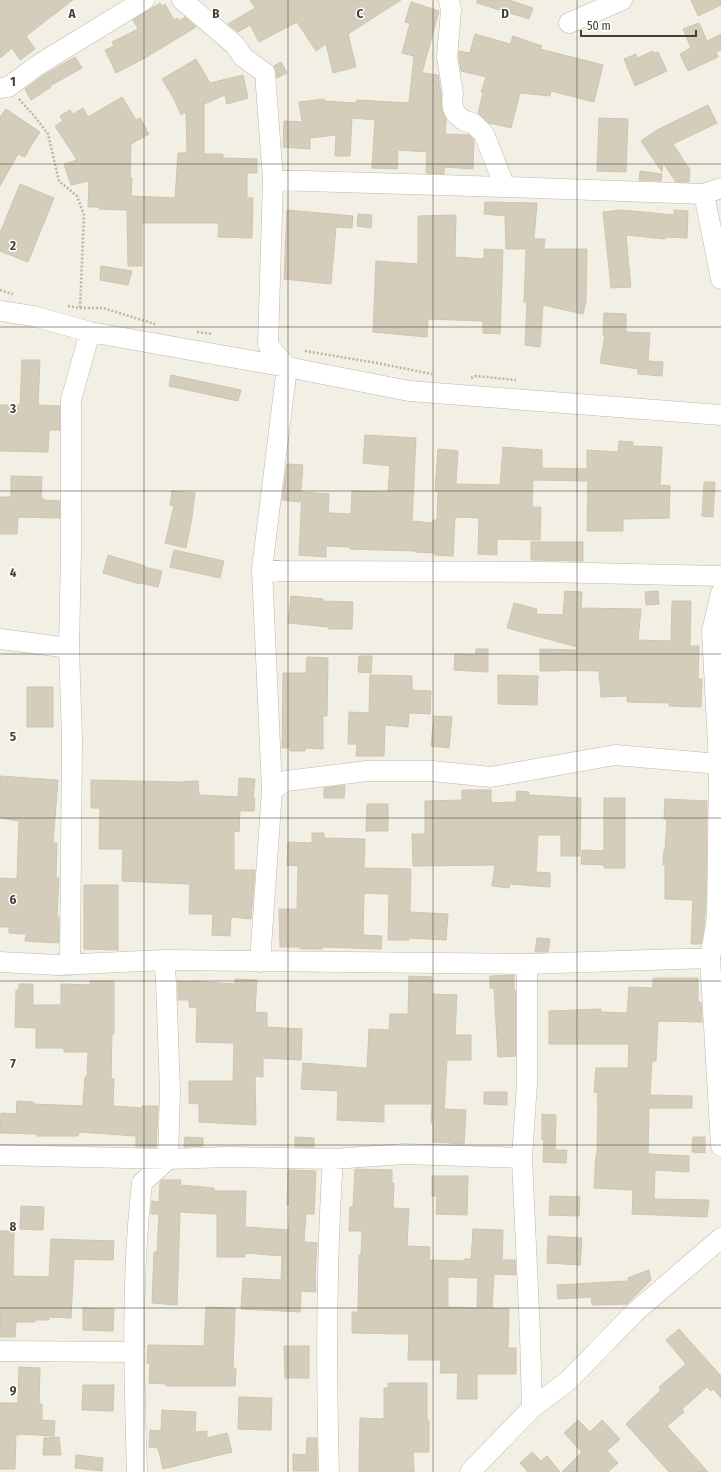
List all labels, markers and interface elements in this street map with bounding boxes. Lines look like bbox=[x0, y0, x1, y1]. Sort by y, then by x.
text: A bbox=[67, 6, 76, 21]
text: B bbox=[212, 6, 220, 21]
text: C bbox=[357, 6, 364, 21]
text: D bbox=[501, 6, 509, 21]
scale bar bbox=[581, 12, 696, 38]
text: 50 m bbox=[587, 19, 611, 33]
text: 1 bbox=[10, 74, 16, 89]
text: 2 bbox=[9, 238, 16, 253]
text: 3 bbox=[9, 401, 16, 416]
text: 4 bbox=[10, 565, 17, 580]
text: 5 bbox=[10, 729, 16, 744]
text: 6 bbox=[10, 892, 17, 907]
text: 7 bbox=[10, 1056, 16, 1071]
text: 8 bbox=[10, 1219, 17, 1234]
text: 9 bbox=[10, 1383, 17, 1398]

